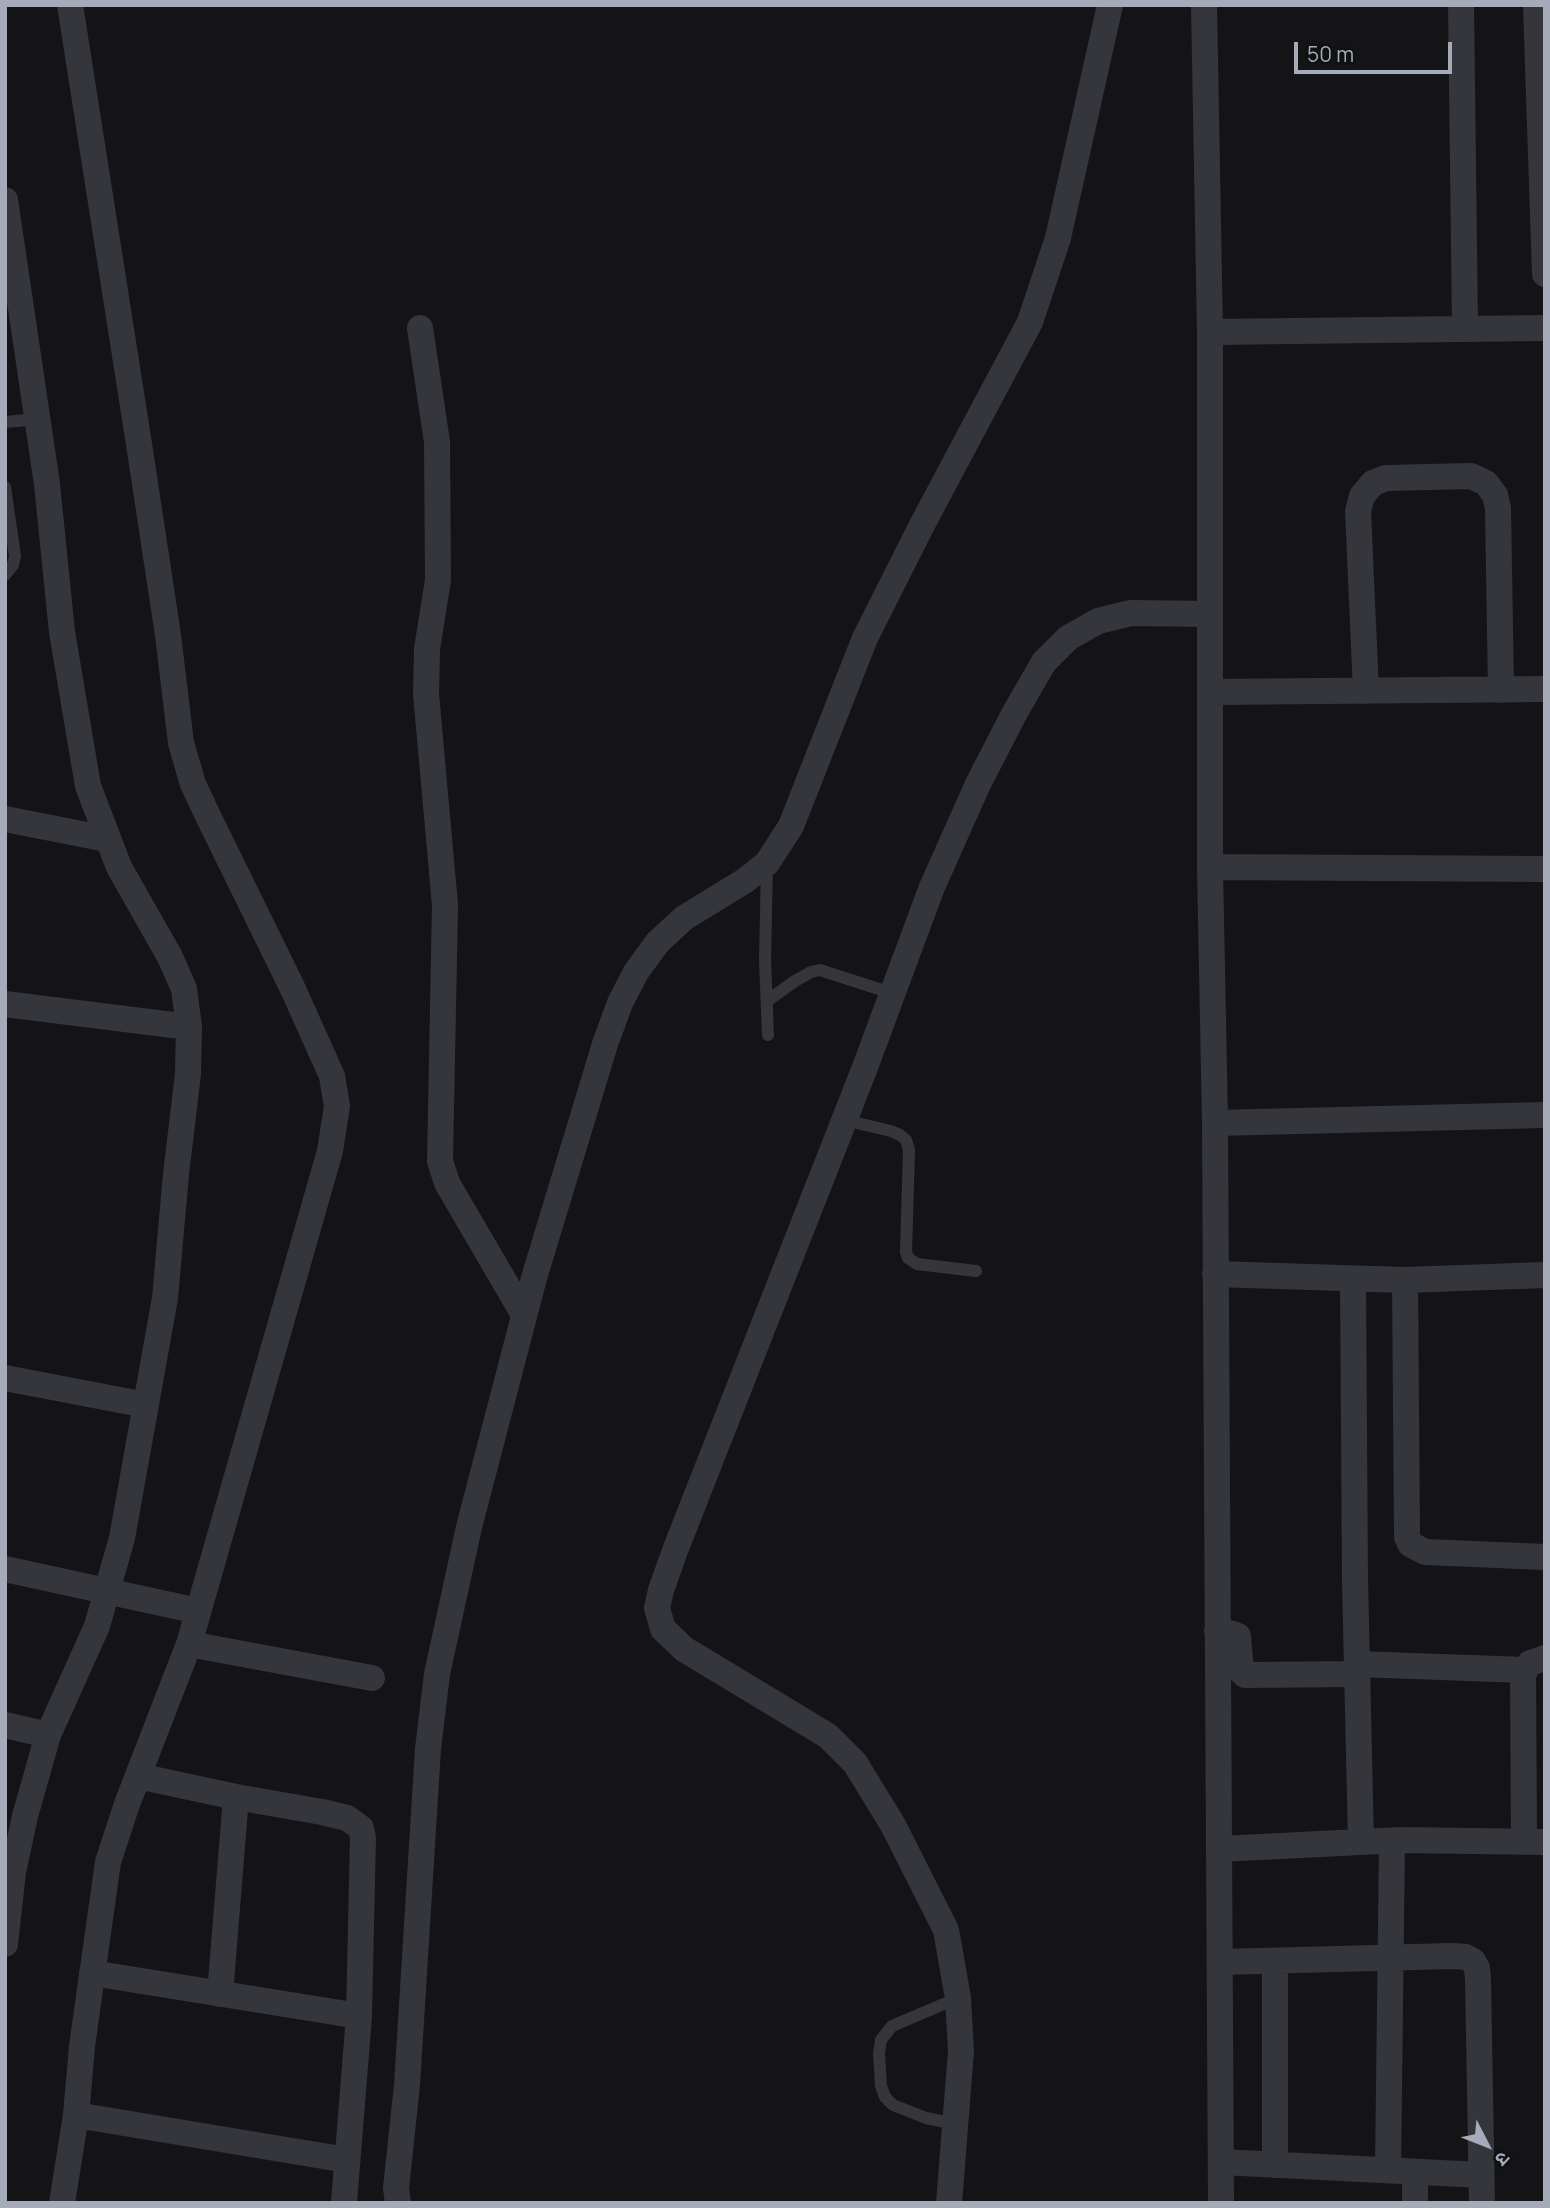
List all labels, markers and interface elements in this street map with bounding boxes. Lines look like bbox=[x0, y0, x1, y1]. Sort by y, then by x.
scale bar bbox=[1298, 28, 1456, 72]
text: 50 m bbox=[1307, 40, 1354, 68]
north arrow bbox=[1452, 2110, 1522, 2180]
text: उ bbox=[1489, 2146, 1516, 2172]

